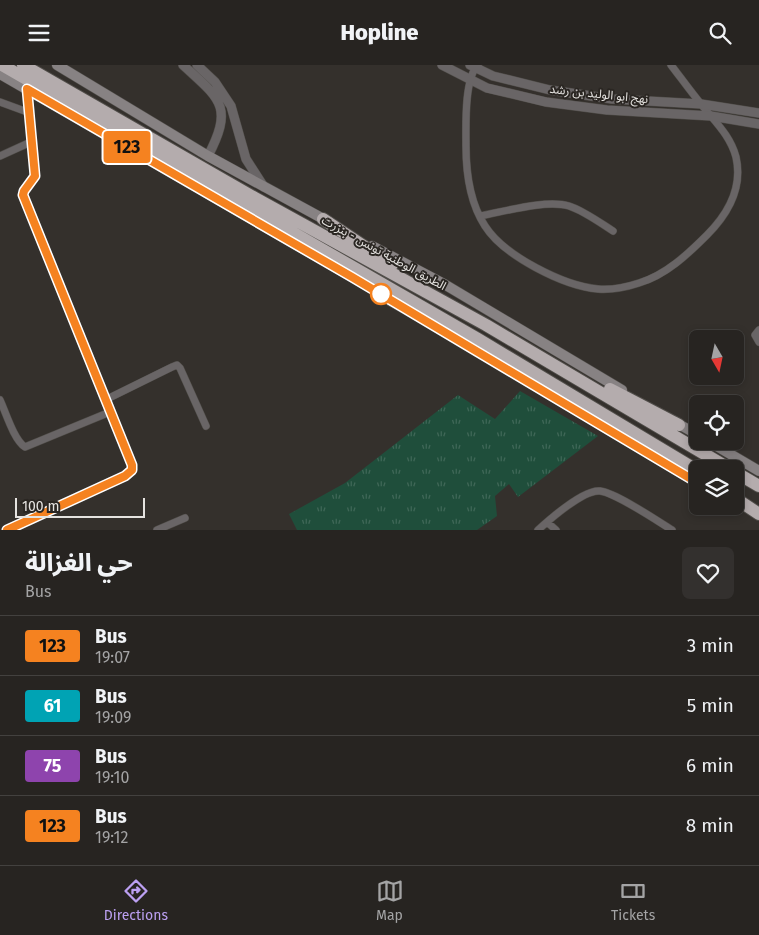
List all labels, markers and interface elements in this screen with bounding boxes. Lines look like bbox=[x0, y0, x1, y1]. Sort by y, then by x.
icon: menu bbox=[25, 19, 53, 47]
text: Hopline bbox=[340, 19, 419, 46]
icon: search bbox=[706, 19, 734, 47]
street label: نهج ابو الوليد بن رشد bbox=[549, 82, 649, 108]
line badge: 123 bbox=[98, 131, 156, 163]
text: 123 bbox=[114, 136, 140, 158]
street label: الطريق الوطنية تونس - بنزرت bbox=[319, 213, 449, 294]
unlabelled marker bbox=[370, 283, 392, 305]
north arrow bbox=[689, 330, 744, 385]
map controls bbox=[689, 330, 744, 515]
button: locate bbox=[689, 395, 744, 450]
button: layers bbox=[689, 460, 744, 515]
scale bar bbox=[15, 495, 145, 518]
text: 100 m bbox=[22, 498, 59, 515]
button: heart bbox=[682, 547, 734, 599]
text: حي الغزالة bbox=[25, 549, 133, 577]
text: Bus bbox=[25, 582, 52, 601]
text: Bus bbox=[95, 625, 127, 648]
text: 3 min bbox=[687, 634, 734, 657]
text: 123 bbox=[39, 635, 66, 657]
text: 19:07 bbox=[95, 648, 130, 667]
text: Bus bbox=[95, 685, 127, 708]
text: 5 min bbox=[687, 694, 734, 717]
text: 61 bbox=[44, 695, 61, 717]
text: 19:09 bbox=[95, 708, 131, 727]
text: Bus bbox=[95, 745, 127, 768]
text: 6 min bbox=[686, 754, 734, 777]
text: 75 bbox=[44, 755, 61, 777]
text: 19:10 bbox=[95, 768, 129, 787]
text: Bus bbox=[95, 805, 127, 828]
text: 8 min bbox=[686, 814, 734, 837]
text: 123 bbox=[39, 815, 66, 837]
text: 19:12 bbox=[95, 828, 128, 847]
tab: Directions bbox=[104, 877, 168, 924]
tab: Map bbox=[376, 877, 404, 924]
tab: Tickets bbox=[611, 877, 655, 924]

